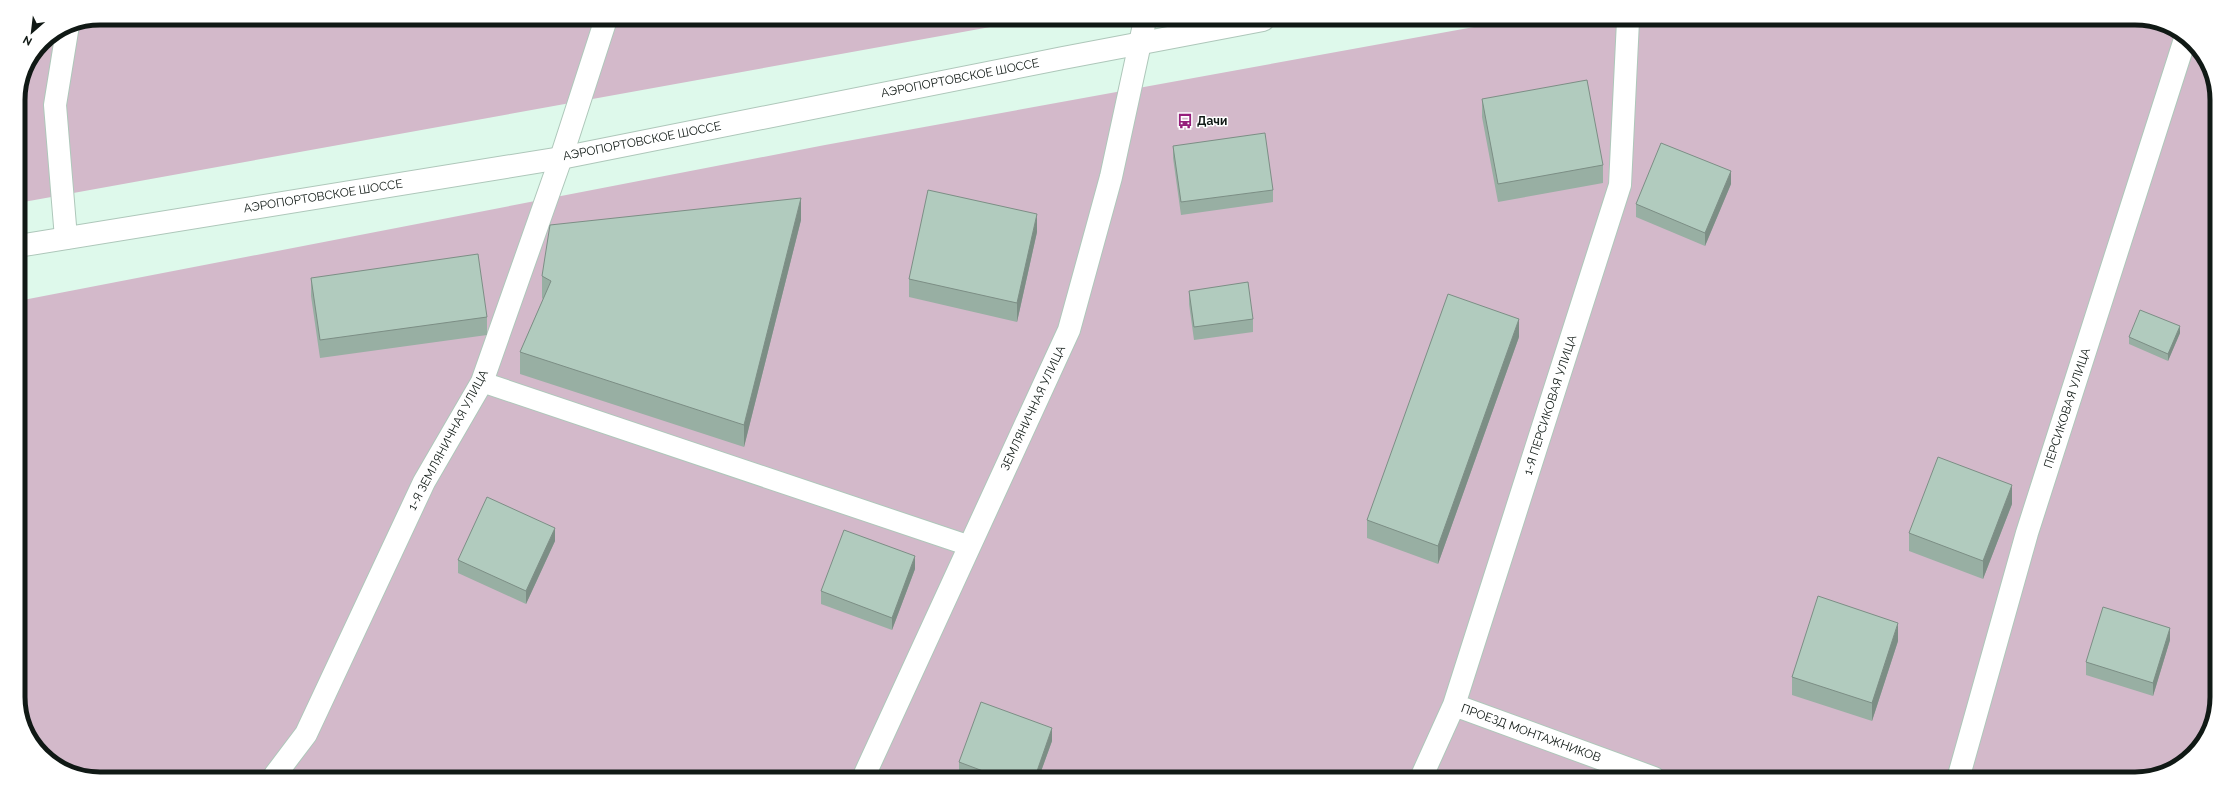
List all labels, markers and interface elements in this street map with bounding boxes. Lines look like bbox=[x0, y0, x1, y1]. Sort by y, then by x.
north arrow bbox=[12, 12, 52, 52]
text: N bbox=[21, 33, 34, 48]
street label: АЭРОПОРТОВСКОЕ ШОССЕ bbox=[880, 56, 1040, 100]
bus stop icon: Дачи bbox=[1176, 112, 1194, 130]
place label: Дачи bbox=[1197, 114, 1227, 128]
street label: АЭРОПОРТОВСКОЕ ШОССЕ bbox=[562, 119, 722, 163]
street label: АЭРОПОРТОВСКОЕ ШОССЕ bbox=[242, 176, 404, 216]
street label: 1-Я ПЕРСИКОВАЯ УЛИЦА bbox=[1521, 333, 1579, 477]
street label: ЗЕМЛЯНИЧНАЯ УЛИЦА bbox=[998, 343, 1068, 473]
street label: ПЕРСИКОВАЯ УЛИЦА bbox=[2041, 346, 2093, 470]
street label: 1-Я ЗЕМЛЯНИЧНАЯ УЛИЦА bbox=[405, 367, 491, 513]
street label: ПРОЕЗД МОНТАЖНИКОВ bbox=[1459, 701, 1603, 765]

